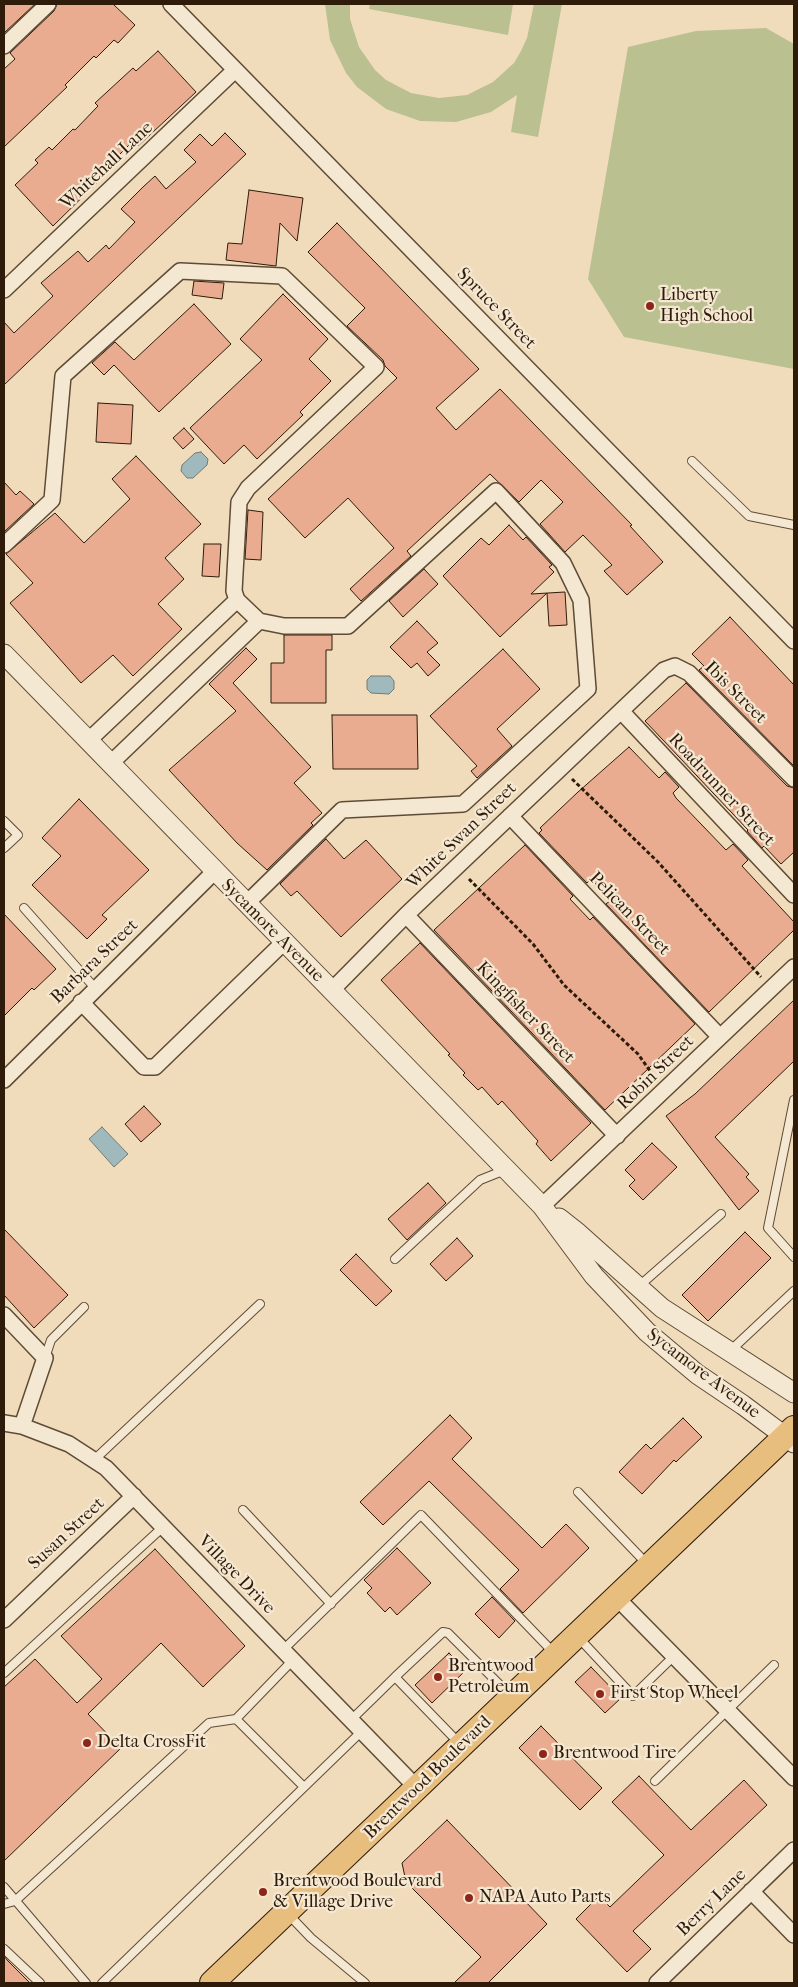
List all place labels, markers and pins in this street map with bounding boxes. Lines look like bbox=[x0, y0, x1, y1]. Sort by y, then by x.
place label: Liberty High School bbox=[660, 285, 753, 328]
marker: Liberty High School bbox=[644, 300, 656, 312]
place label: Brentwood Petroleum bbox=[448, 1656, 534, 1698]
marker: Brentwood Petroleum bbox=[432, 1671, 444, 1683]
place label: First Stop Wheel bbox=[610, 1683, 738, 1705]
marker: First Stop Wheel bbox=[594, 1688, 606, 1700]
place label: Delta CrossFit bbox=[97, 1732, 206, 1754]
marker: Delta CrossFit bbox=[81, 1737, 93, 1749]
place label: Brentwood Tire bbox=[553, 1743, 676, 1765]
marker: Brentwood Tire bbox=[537, 1748, 549, 1760]
place label: Brentwood Boulevard & Village Drive bbox=[273, 1871, 442, 1914]
marker: Brentwood Boulevard & Village Drive bbox=[257, 1886, 269, 1898]
place label: NAPA Auto Parts bbox=[479, 1887, 611, 1909]
marker: NAPA Auto Parts bbox=[463, 1892, 475, 1904]

